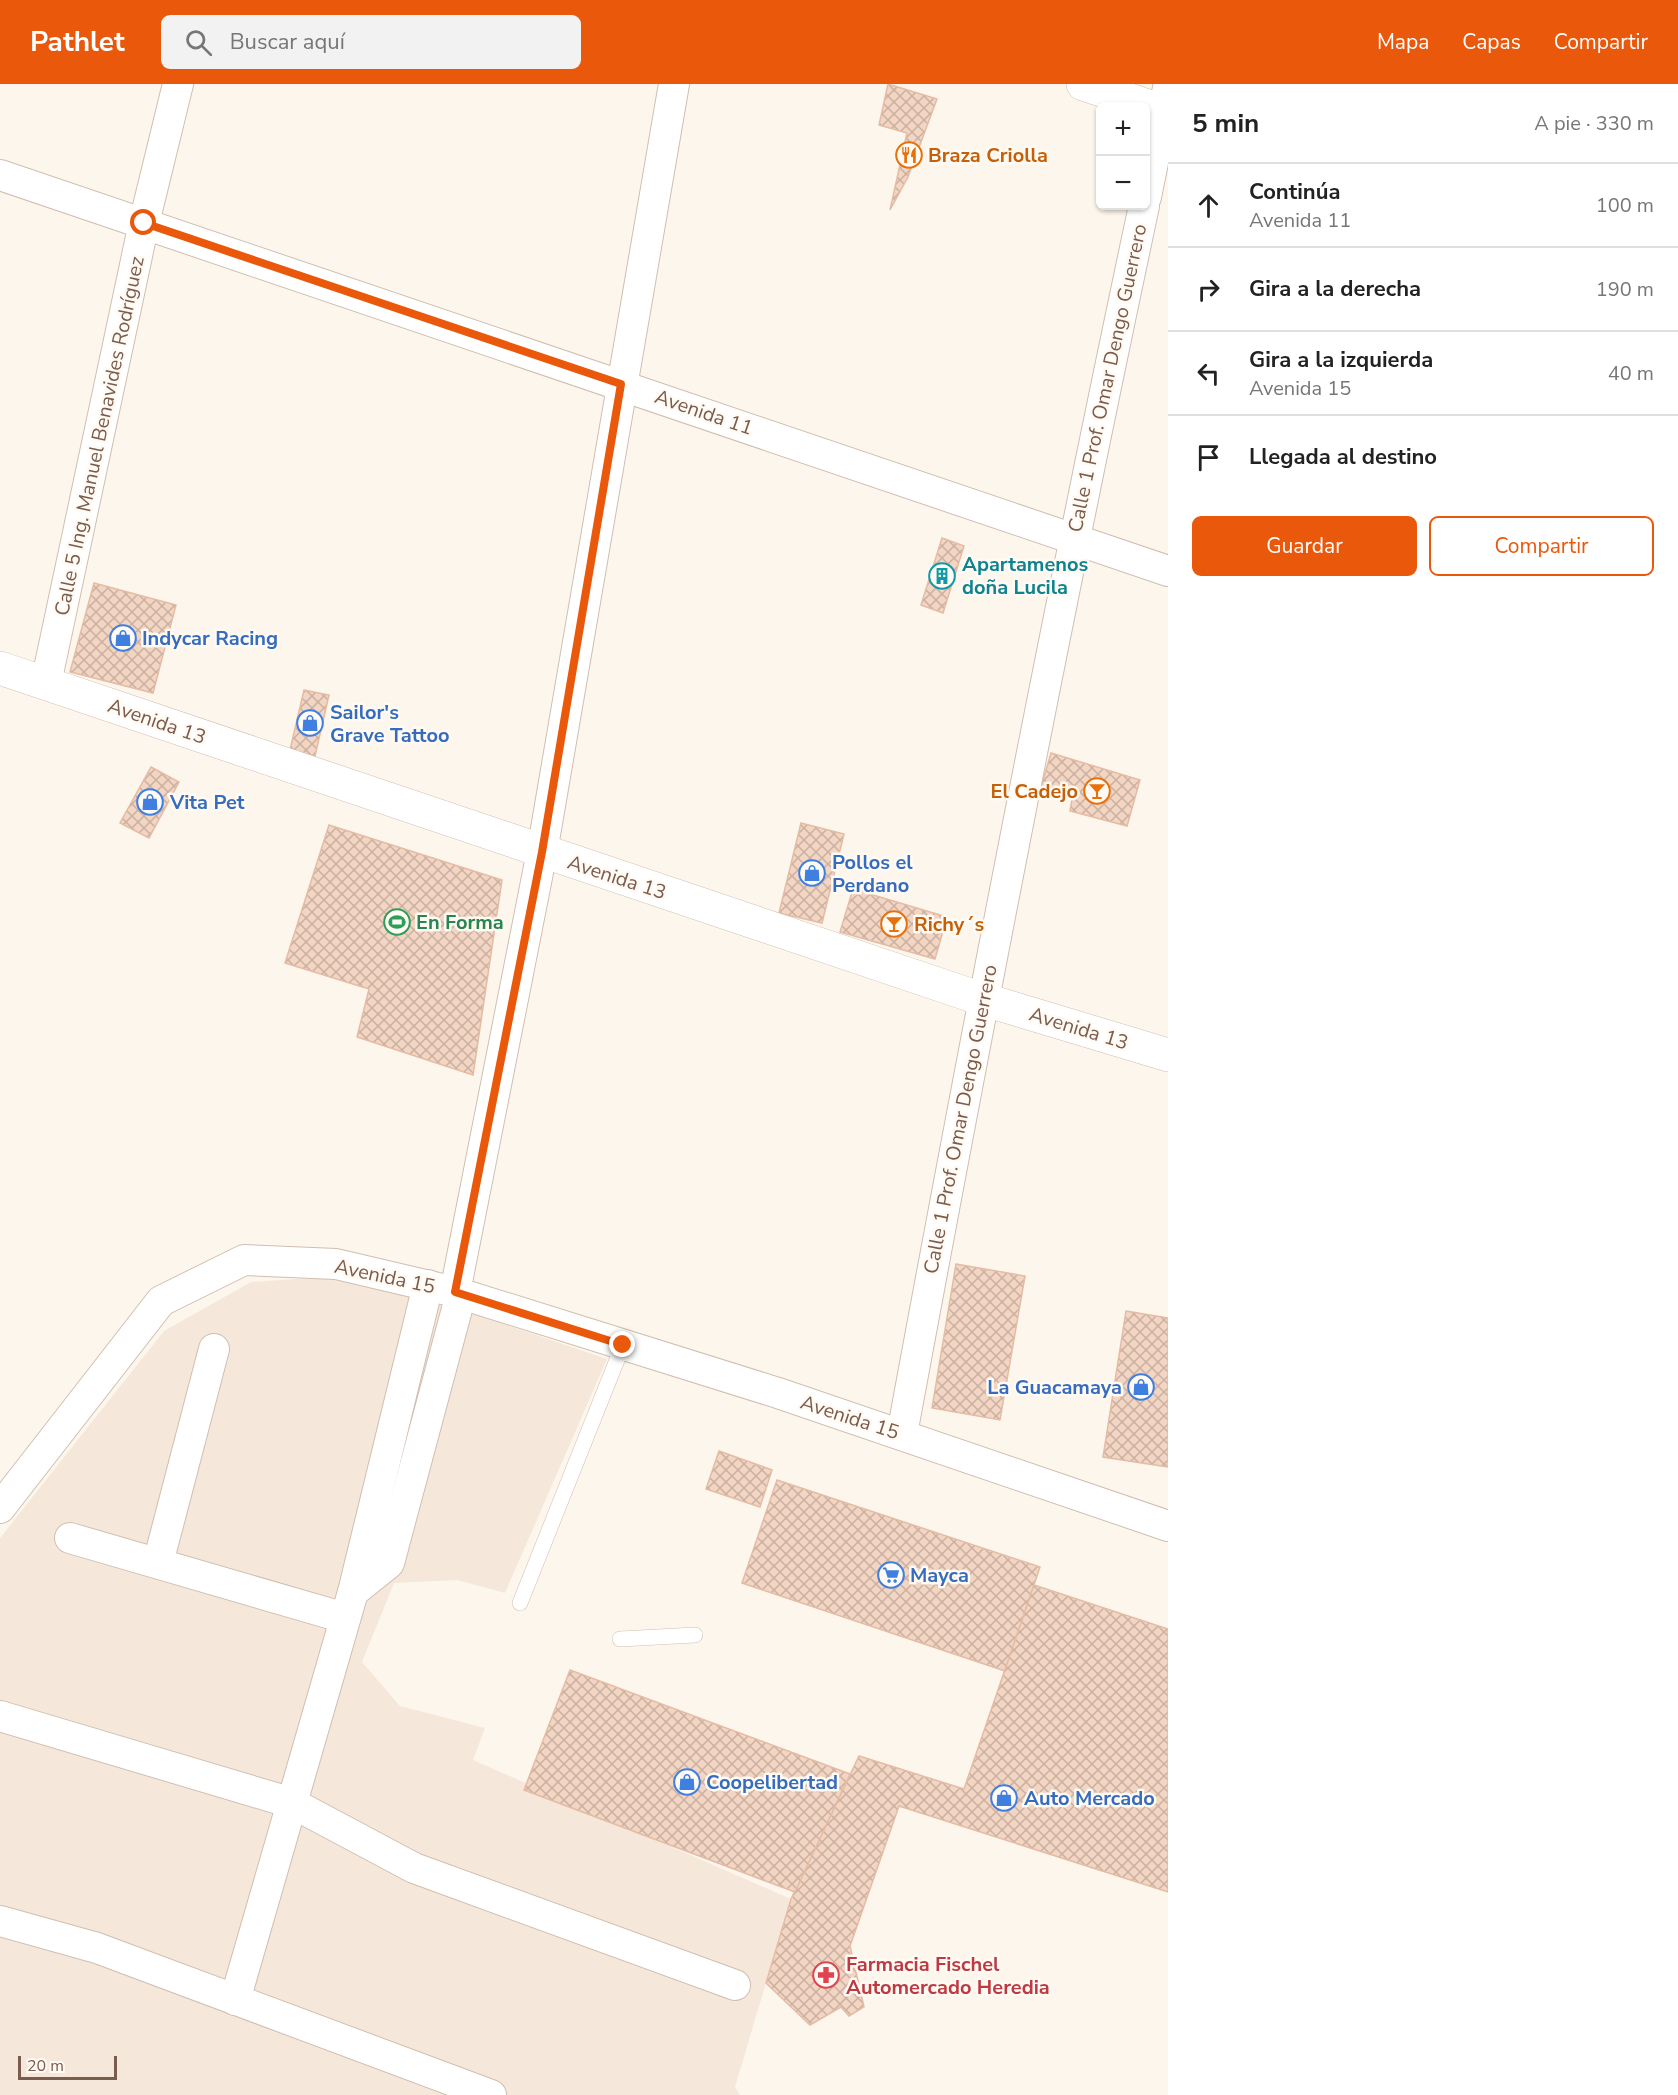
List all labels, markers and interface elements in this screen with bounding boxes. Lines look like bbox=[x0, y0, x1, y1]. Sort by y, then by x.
search box bbox=[161, 15, 581, 69]
text: Pathlet bbox=[30, 23, 125, 61]
icon: search bbox=[182, 26, 215, 59]
text: Buscar aquí bbox=[230, 27, 345, 57]
text: Mapa bbox=[1377, 28, 1429, 56]
text: Capas bbox=[1462, 28, 1521, 56]
text: Compartir bbox=[1554, 28, 1648, 56]
map controls bbox=[1096, 102, 1150, 210]
button: + bbox=[1096, 102, 1150, 156]
text: 5 min bbox=[1192, 106, 1259, 141]
text: A pie · 330 m bbox=[1534, 110, 1654, 137]
restaurant icon: Braza Criolla bbox=[894, 140, 924, 170]
place label: Braza Criolla bbox=[928, 142, 1048, 169]
button: − bbox=[1096, 156, 1150, 210]
text: Continúa bbox=[1249, 177, 1340, 207]
icon: ahead bbox=[1192, 189, 1225, 222]
text: 100 m bbox=[1596, 192, 1654, 219]
text: Avenida 11 bbox=[1249, 207, 1351, 234]
route start bbox=[130, 209, 156, 235]
street label: Calle 1 Prof. Omar Dengo Guerrero bbox=[1062, 222, 1153, 535]
street label: Calle 5 Ing. Manuel Benavides Rodríguez bbox=[48, 254, 151, 618]
icon: right bbox=[1192, 273, 1225, 306]
text: Gira a la derecha bbox=[1249, 274, 1421, 304]
text: 190 m bbox=[1596, 276, 1654, 303]
text: Gira a la izquierda bbox=[1249, 345, 1433, 375]
icon: left bbox=[1192, 357, 1225, 390]
text: 40 m bbox=[1608, 360, 1654, 387]
text: Avenida 15 bbox=[1249, 375, 1351, 402]
street label: Avenida 11 bbox=[651, 383, 757, 442]
icon: arrive bbox=[1192, 441, 1225, 474]
text: Llegada al destino bbox=[1249, 442, 1437, 472]
button: Guardar bbox=[1192, 516, 1417, 576]
button: Compartir bbox=[1429, 516, 1654, 576]
place label: Apartamenos doña Lucila bbox=[962, 551, 1088, 601]
building icon: Apartamenos doña Lucila bbox=[927, 561, 957, 591]
shop icon: Indycar Racing bbox=[108, 623, 138, 653]
place label: Indycar Racing bbox=[142, 625, 278, 652]
street label: Avenida 13 bbox=[104, 692, 210, 751]
place label: Sailor's Grave Tattoo bbox=[330, 699, 449, 749]
shop icon: Sailor's Grave Tattoo bbox=[295, 708, 325, 738]
bar icon: El Cadejo bbox=[1082, 776, 1112, 806]
place label: El Cadejo bbox=[991, 778, 1078, 805]
shop icon: Vita Pet bbox=[135, 787, 165, 817]
place label: Vita Pet bbox=[169, 789, 245, 816]
street label: Avenida 13 bbox=[564, 849, 670, 906]
place label: Pollos el Perdano bbox=[832, 849, 913, 899]
shop icon: Pollos el Perdano bbox=[797, 858, 827, 888]
sports icon: En Forma bbox=[382, 907, 412, 937]
place label: En Forma bbox=[416, 909, 504, 936]
bar icon: Richy´s bbox=[879, 909, 909, 939]
place label: Richy´s bbox=[914, 911, 984, 938]
street label: Calle 1 Prof. Omar Dengo Guerrero bbox=[917, 962, 1004, 1276]
street label: Avenida 13 bbox=[1026, 1001, 1132, 1056]
street label: Avenida 15 bbox=[332, 1253, 438, 1300]
route end bbox=[609, 1331, 635, 1357]
shop icon: La Guacamaya bbox=[1126, 1372, 1156, 1402]
place label: La Guacamaya bbox=[987, 1374, 1122, 1401]
street label: Avenida 15 bbox=[797, 1389, 903, 1446]
supermarket icon: Mayca bbox=[876, 1560, 906, 1590]
place label: Mayca bbox=[910, 1562, 969, 1589]
shop icon: Coopelibertad bbox=[672, 1767, 702, 1797]
place label: Coopelibertad bbox=[706, 1769, 838, 1796]
shop icon: Auto Mercado bbox=[989, 1783, 1019, 1813]
place label: Auto Mercado bbox=[1024, 1785, 1155, 1812]
place label: Farmacia Fischel Automercado Heredia bbox=[846, 1951, 1050, 2001]
pharmacy icon: Farmacia Fischel Automercado Heredia bbox=[811, 1960, 841, 1990]
scale bar bbox=[18, 2053, 117, 2080]
text: 20 m bbox=[27, 2055, 64, 2077]

